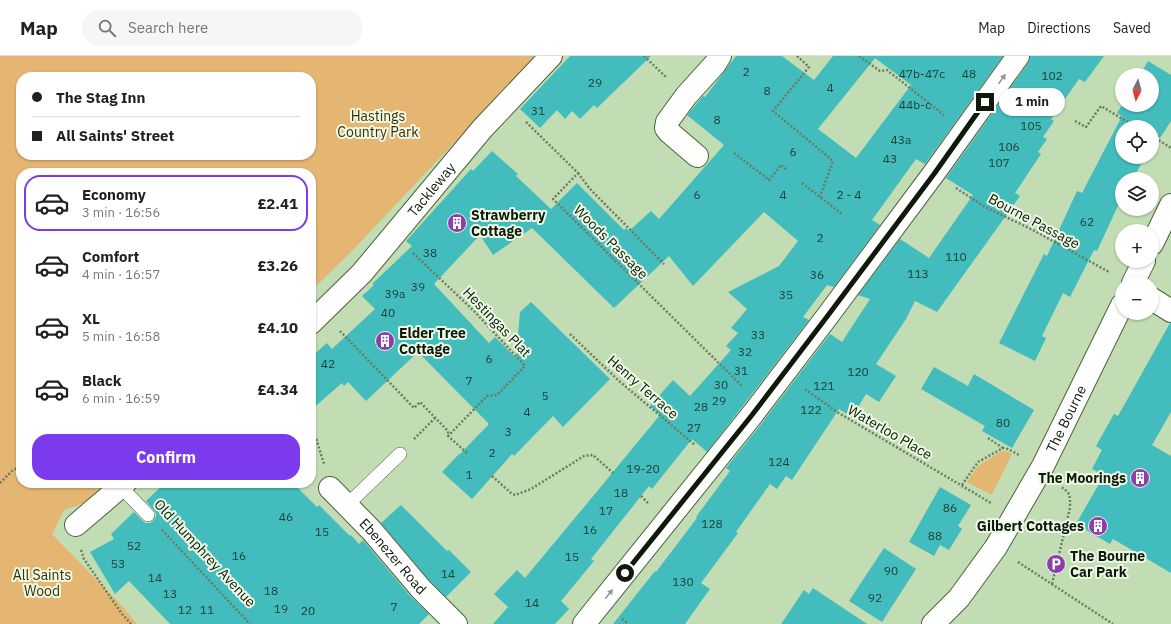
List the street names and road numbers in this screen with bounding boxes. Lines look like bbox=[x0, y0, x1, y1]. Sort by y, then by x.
street label: Tackleway bbox=[404, 159, 459, 220]
street label: Bourne Passage bbox=[985, 189, 1083, 253]
street label: Woods Passage bbox=[570, 201, 652, 283]
street label: Hestingas Plat bbox=[459, 283, 535, 361]
street label: Henry Terrace bbox=[604, 351, 682, 423]
street label: The Bourne bbox=[1042, 382, 1090, 455]
street label: Waterloo Place bbox=[844, 401, 936, 464]
street label: Old Humphrey Avenue bbox=[150, 495, 260, 611]
street label: Ebenezer Road bbox=[356, 515, 430, 598]

